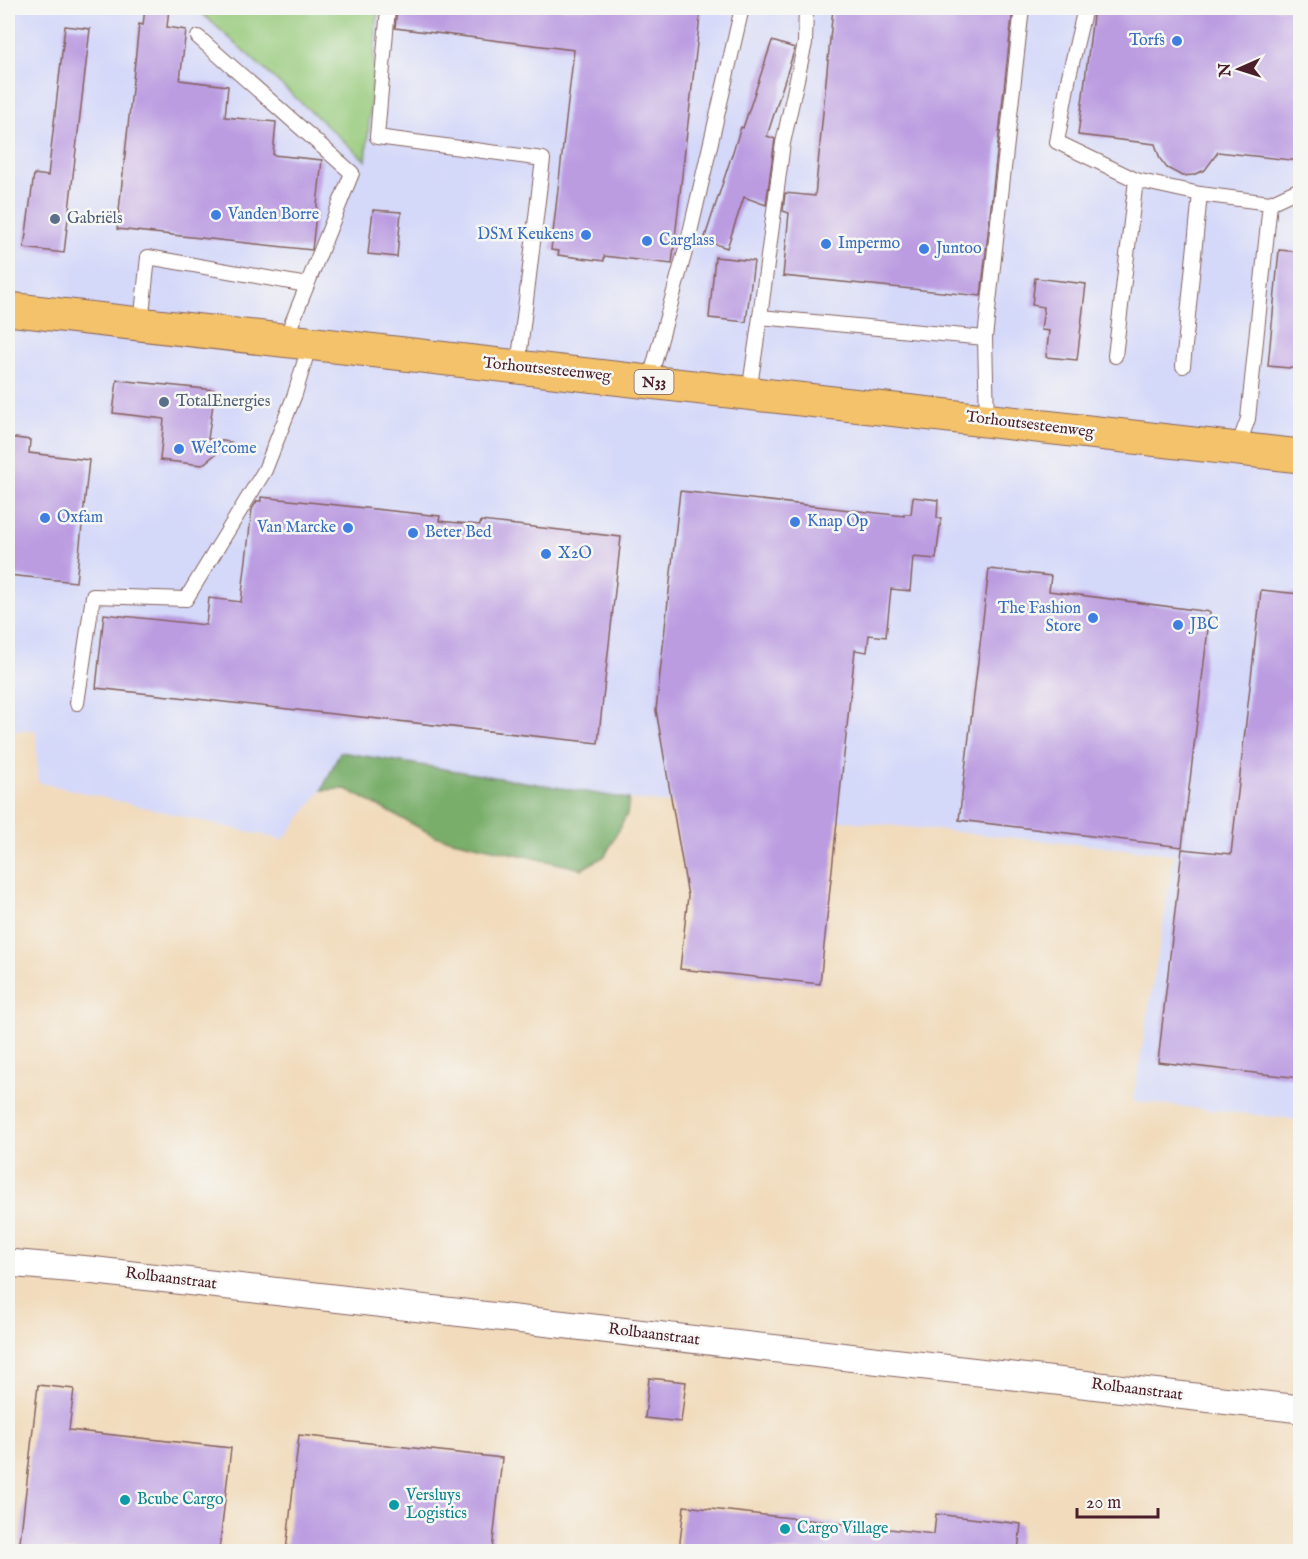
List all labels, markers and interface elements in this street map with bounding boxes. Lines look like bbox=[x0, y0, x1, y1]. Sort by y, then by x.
place label: Torfs bbox=[1129, 31, 1165, 51]
marker: Torfs bbox=[1170, 34, 1184, 48]
north arrow bbox=[1209, 39, 1269, 99]
text: N bbox=[1216, 62, 1236, 78]
place label: Vanden Borre bbox=[227, 205, 319, 225]
marker: Vanden Borre bbox=[209, 208, 223, 222]
place label: Gabriëls bbox=[67, 209, 123, 229]
marker: Gabriëls bbox=[48, 212, 62, 226]
place label: DSM Keukens bbox=[477, 225, 574, 245]
marker: DSM Keukens bbox=[579, 228, 593, 242]
place label: Carglass bbox=[659, 231, 715, 251]
marker: Carglass bbox=[640, 234, 654, 248]
place label: Impermo bbox=[838, 234, 900, 254]
marker: Impermo bbox=[819, 237, 833, 251]
place label: Juntoo bbox=[934, 239, 982, 259]
marker: Juntoo bbox=[917, 242, 931, 256]
street label: Torhoutsesteenweg bbox=[482, 353, 613, 387]
road number: N33 bbox=[634, 370, 674, 394]
place label: TotalEnergies bbox=[176, 392, 271, 412]
marker: TotalEnergies bbox=[157, 395, 171, 409]
street label: Torhoutsesteenweg bbox=[965, 407, 1096, 443]
place label: Wel'come bbox=[191, 439, 257, 459]
marker: Wel'come bbox=[172, 442, 186, 456]
place label: Oxfam bbox=[57, 508, 103, 528]
marker: Oxfam bbox=[38, 511, 52, 525]
place label: Knap Op bbox=[807, 512, 868, 532]
marker: Knap Op bbox=[788, 515, 802, 529]
place label: Van Marcke bbox=[256, 518, 336, 538]
marker: Van Marcke bbox=[341, 521, 355, 535]
place label: Beter Bed bbox=[425, 523, 492, 543]
marker: Beter Bed bbox=[406, 526, 420, 540]
place label: X2O bbox=[558, 544, 592, 564]
marker: X2O bbox=[539, 547, 553, 561]
place label: The Fashion Store bbox=[998, 599, 1081, 637]
marker: The Fashion Store bbox=[1086, 611, 1100, 625]
place label: JBC bbox=[1188, 615, 1219, 635]
marker: JBC bbox=[1171, 618, 1185, 632]
street label: Rolbaanstraat bbox=[124, 1263, 219, 1295]
street label: Rolbaanstraat bbox=[607, 1319, 702, 1351]
street label: Rolbaanstraat bbox=[1090, 1374, 1185, 1406]
scale bar bbox=[1077, 1481, 1158, 1519]
place label: Versluys Logistics bbox=[405, 1486, 467, 1524]
place label: Bcube Cargo bbox=[137, 1490, 224, 1510]
text: 20 m bbox=[1086, 1492, 1121, 1515]
marker: Bcube Cargo bbox=[118, 1493, 132, 1507]
marker: Versluys Logistics bbox=[387, 1498, 401, 1512]
place label: Cargo Village bbox=[797, 1519, 888, 1539]
marker: Cargo Village bbox=[778, 1522, 792, 1536]

